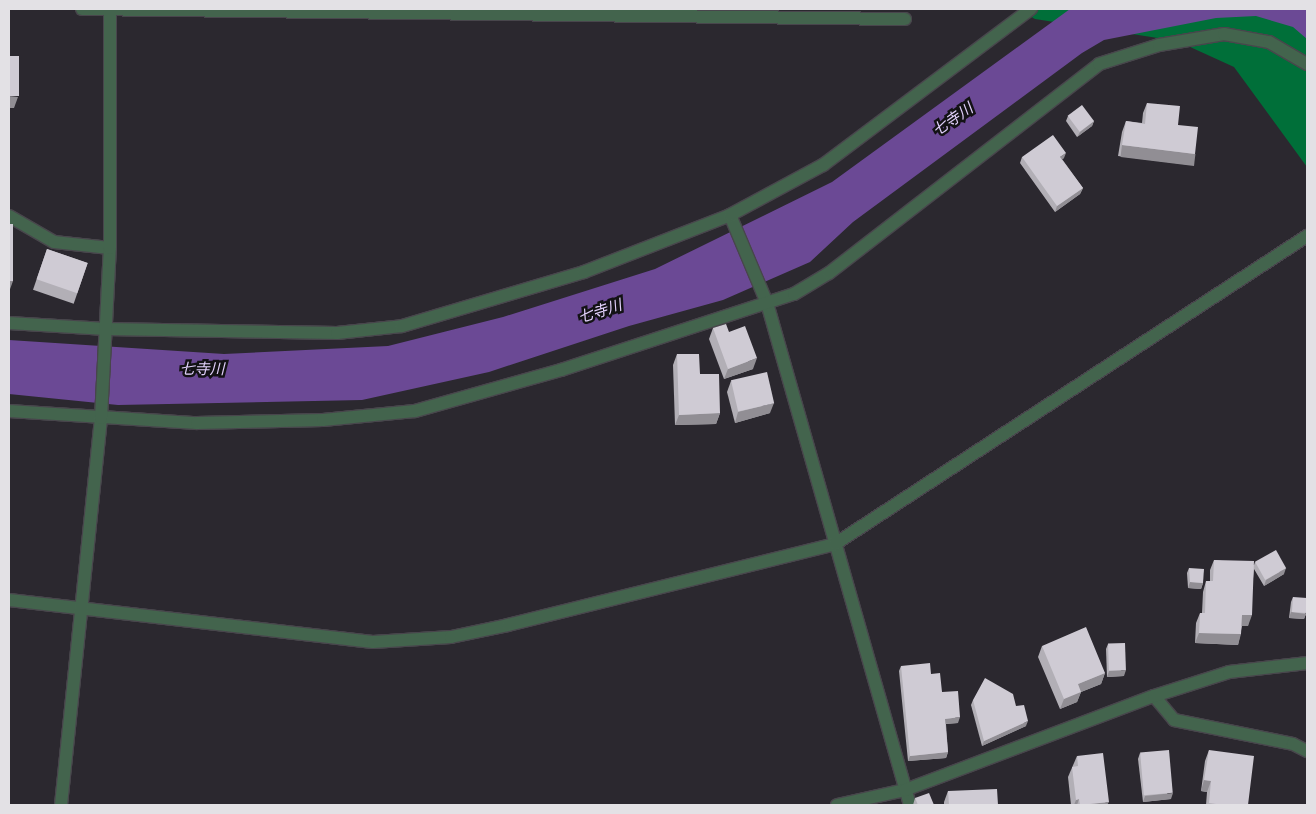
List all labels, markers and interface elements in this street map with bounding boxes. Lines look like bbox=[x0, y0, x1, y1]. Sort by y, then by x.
water label: 七寺川 bbox=[929, 100, 977, 140]
water label: 七寺川 bbox=[576, 296, 624, 328]
water label: 七寺川 bbox=[180, 361, 224, 379]

